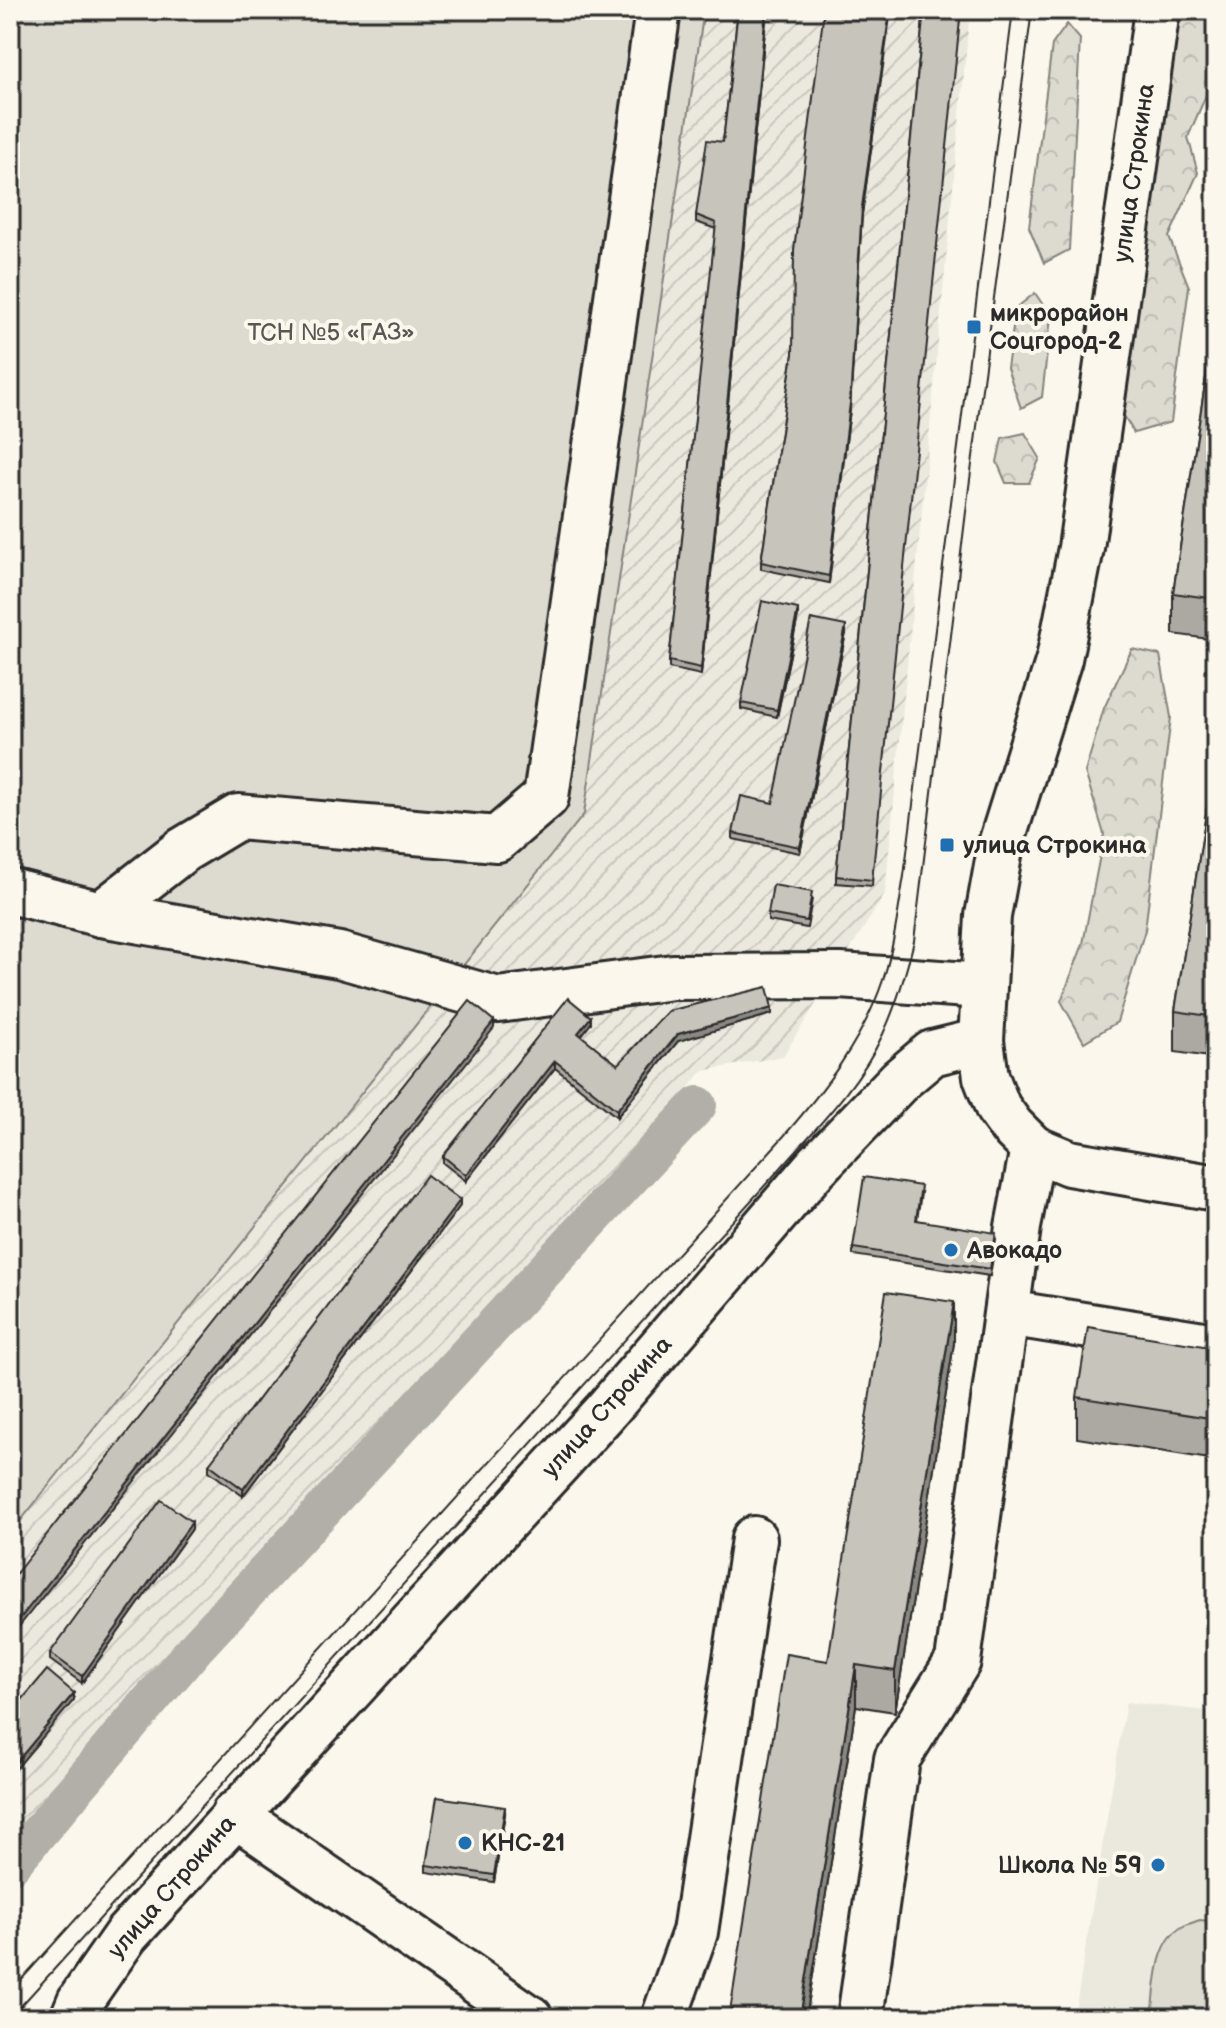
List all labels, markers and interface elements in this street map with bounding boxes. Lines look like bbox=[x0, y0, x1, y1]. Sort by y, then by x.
street label: улица Строкина bbox=[1107, 82, 1161, 264]
place label: микрорайон Соцгород-2 bbox=[990, 299, 1129, 356]
park label: ТСН №5 «ГАЗ» bbox=[247, 318, 415, 347]
marker: микрорайон Соцгород-2 bbox=[965, 318, 983, 336]
place label: улица Строкина bbox=[963, 831, 1147, 860]
marker: улица Строкина bbox=[938, 836, 956, 854]
place label: Авокадо bbox=[966, 1236, 1062, 1265]
marker: Авокадо bbox=[942, 1241, 960, 1259]
street label: улица Строкина bbox=[536, 1330, 678, 1484]
street label: улица Строкина bbox=[102, 1809, 242, 1965]
place label: КНС-21 bbox=[481, 1829, 565, 1858]
marker: КНС-21 bbox=[456, 1834, 474, 1852]
place label: Школа № 59 bbox=[998, 1851, 1142, 1880]
marker: Школа № 59 bbox=[1149, 1856, 1167, 1874]

